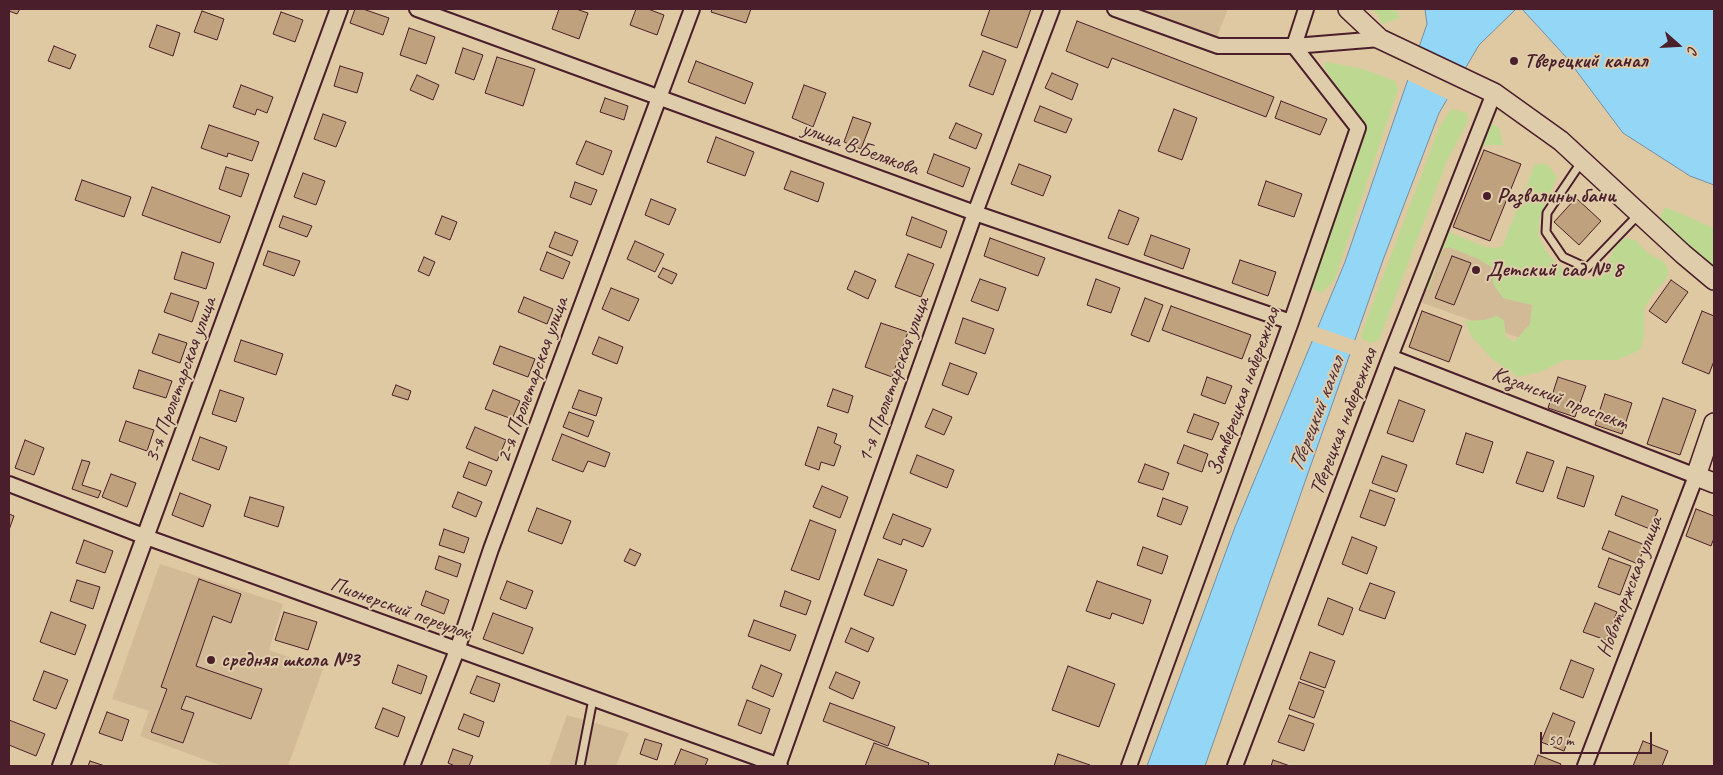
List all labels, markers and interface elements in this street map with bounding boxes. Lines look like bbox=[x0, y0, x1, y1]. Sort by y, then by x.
north arrow bbox=[1653, 20, 1703, 70]
text: С bbox=[1683, 44, 1702, 56]
place label: Тверецкий канал bbox=[1524, 48, 1648, 74]
marker: Тверецкий канал bbox=[1508, 55, 1520, 67]
street label: улица В.Белякова bbox=[798, 116, 922, 182]
place label: Развалины бани bbox=[1497, 183, 1616, 209]
marker: Развалины бани bbox=[1481, 190, 1493, 202]
place label: Детский сад № 8 bbox=[1486, 257, 1623, 283]
marker: Детский сад № 8 bbox=[1470, 264, 1482, 276]
street label: 3-я Пролетарская улица bbox=[139, 294, 223, 466]
street label: 2-я Пролетарская улица bbox=[491, 294, 575, 466]
street label: 1-я Пролетарская улица bbox=[852, 294, 936, 466]
street label: Затверецкая набережная bbox=[1202, 305, 1286, 479]
street label: Тверецкая набережная bbox=[1304, 345, 1384, 499]
water label: Тверецкий канал bbox=[1283, 354, 1351, 476]
street label: Казанский проспект bbox=[1488, 361, 1632, 437]
street label: Новоторжская улица bbox=[1592, 513, 1668, 661]
street label: Пионерский переулок bbox=[327, 572, 473, 646]
place label: средняя школа №3 bbox=[221, 647, 359, 673]
marker: средняя школа №3 bbox=[205, 654, 217, 666]
scale bar bbox=[1543, 722, 1656, 754]
text: 50 m bbox=[1548, 731, 1574, 750]

